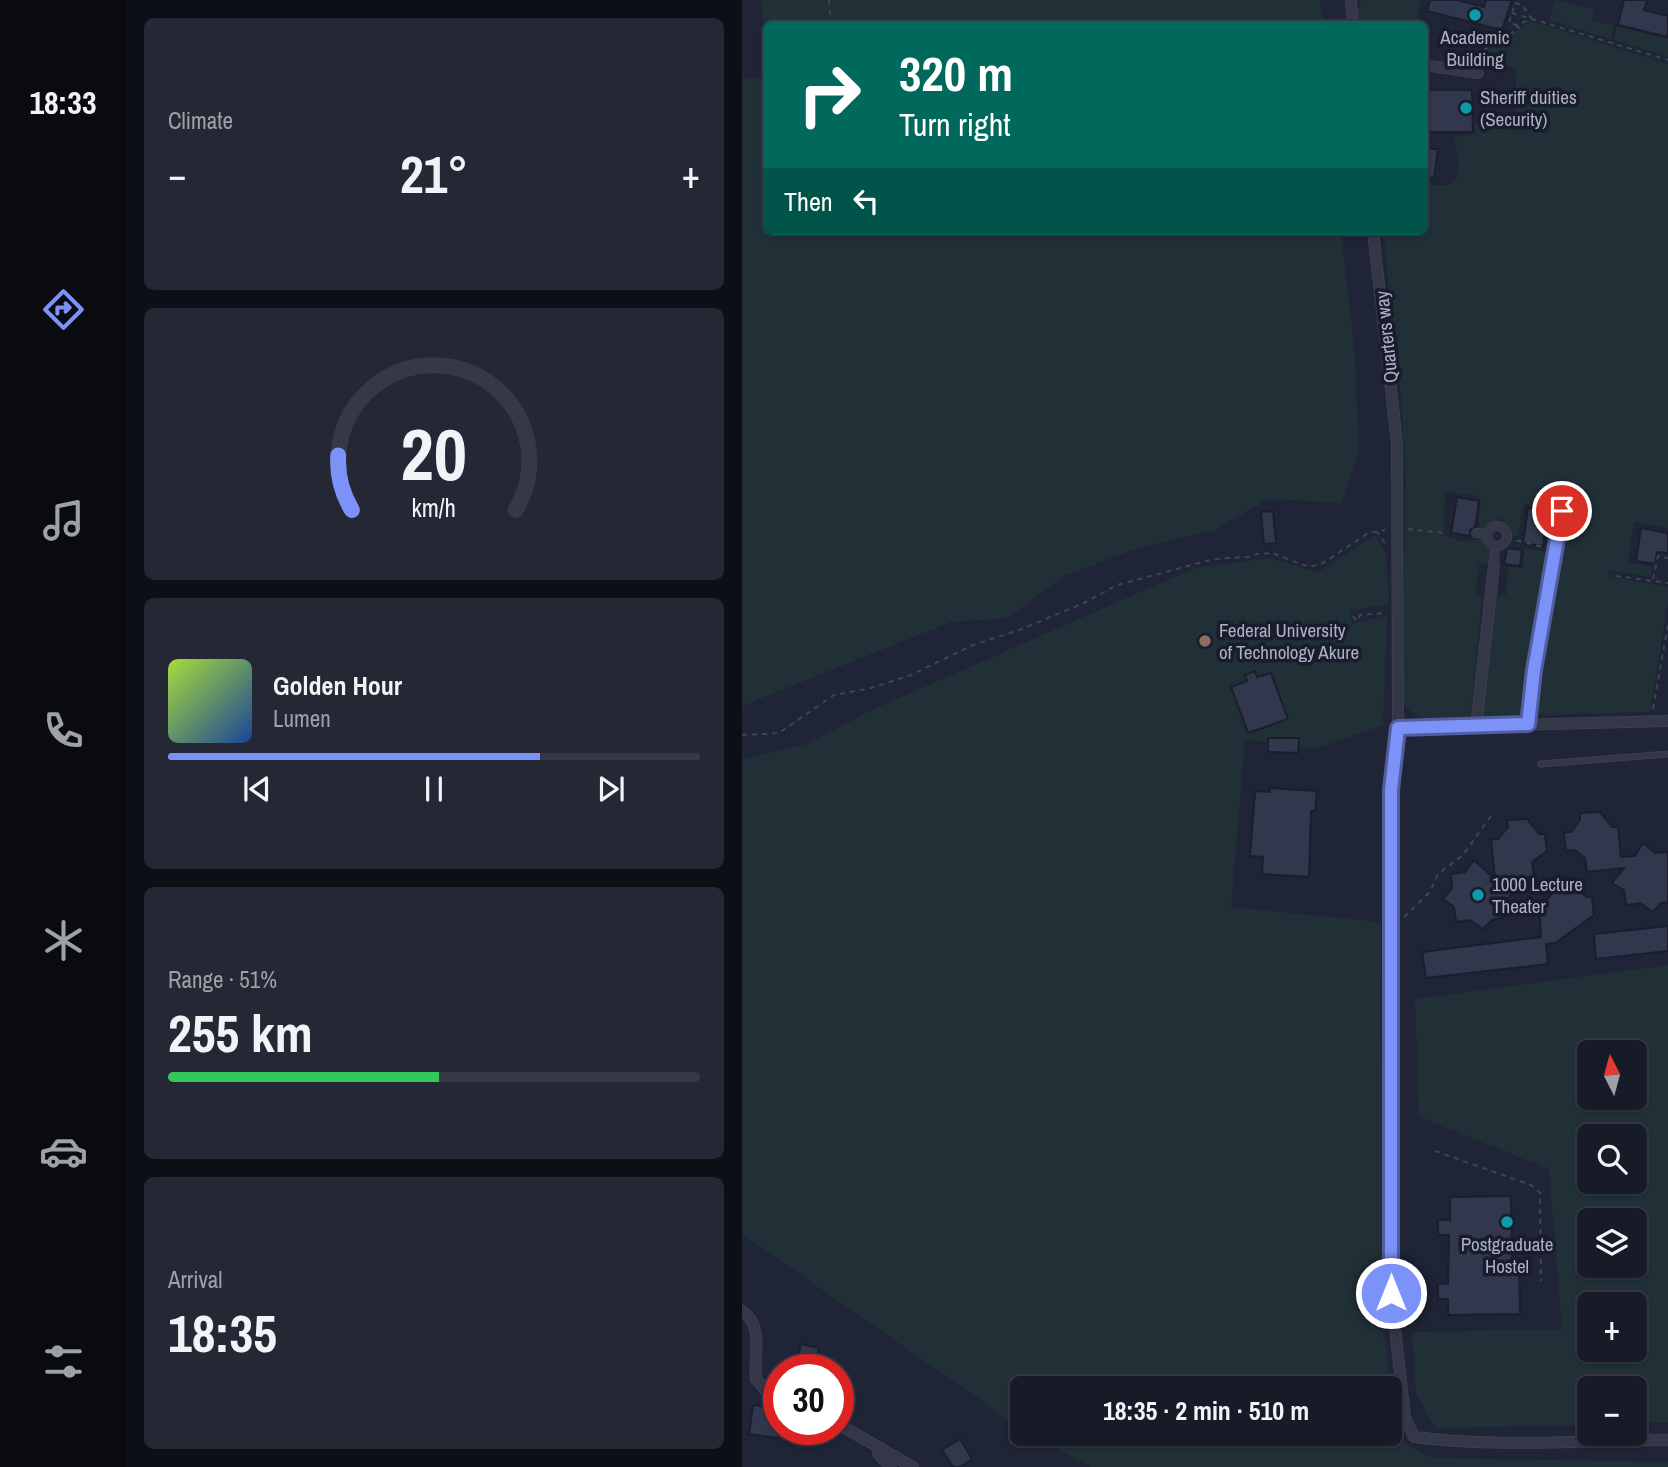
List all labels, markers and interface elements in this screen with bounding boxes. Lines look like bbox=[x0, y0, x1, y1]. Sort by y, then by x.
marker: Academic Building bbox=[1467, 7, 1483, 23]
place label: Academic Building bbox=[1439, 24, 1510, 72]
text: 320 m bbox=[899, 40, 1013, 106]
icon: right bbox=[784, 49, 875, 140]
text: 18:33 bbox=[29, 81, 97, 124]
place label: Sheriff duities (Security) bbox=[1480, 84, 1577, 132]
marker: Sheriff duities (Security) bbox=[1458, 100, 1474, 116]
text: Turn right bbox=[899, 103, 1011, 146]
text: Climate bbox=[168, 105, 233, 136]
text: 21° bbox=[400, 139, 468, 209]
text: − bbox=[168, 149, 186, 200]
text: + bbox=[682, 149, 700, 200]
icon: left bbox=[847, 182, 885, 220]
text: Then bbox=[784, 184, 833, 219]
icon: directions bbox=[39, 285, 88, 334]
street label: Quarters way bbox=[1368, 289, 1404, 384]
text: 20 bbox=[401, 405, 467, 503]
pin bbox=[1532, 481, 1592, 541]
text: km/h bbox=[412, 490, 456, 524]
icon: arrive bbox=[1543, 492, 1581, 530]
icon: music bbox=[39, 496, 88, 545]
place label: Federal University of Technology Akure bbox=[1219, 617, 1359, 665]
marker: Federal University of Technology Akure bbox=[1197, 633, 1213, 649]
text: Golden Hour bbox=[273, 668, 402, 703]
text: Lumen bbox=[273, 703, 331, 734]
icon: phone bbox=[39, 706, 88, 755]
icon: previous bbox=[238, 770, 276, 808]
icon: pause bbox=[415, 770, 453, 808]
icon: next bbox=[592, 770, 630, 808]
place label: 1000 Lecture Theater bbox=[1492, 871, 1583, 919]
marker: 1000 Lecture Theater bbox=[1470, 887, 1486, 903]
icon: climate bbox=[39, 916, 88, 965]
text: Range · 51% bbox=[168, 964, 277, 995]
text: 255 km bbox=[168, 998, 313, 1068]
north arrow bbox=[1577, 1040, 1647, 1110]
map controls bbox=[1577, 1040, 1647, 1446]
button: search bbox=[1577, 1124, 1647, 1194]
icon: car bbox=[39, 1127, 88, 1176]
button: layers bbox=[1577, 1208, 1647, 1278]
marker: Postgraduate Hostel bbox=[1499, 1214, 1515, 1230]
place label: Postgraduate Hostel bbox=[1461, 1231, 1553, 1279]
position arrow bbox=[1354, 1256, 1428, 1330]
text: Arrival bbox=[168, 1264, 223, 1295]
button: + bbox=[1577, 1292, 1647, 1362]
text: 18:35 bbox=[168, 1298, 277, 1368]
icon: filters bbox=[39, 1337, 88, 1386]
speed limit sign: 30 bbox=[763, 1354, 854, 1445]
button: − bbox=[1577, 1376, 1647, 1446]
text: 18:35 · 2 min · 510 m bbox=[1103, 1393, 1309, 1428]

